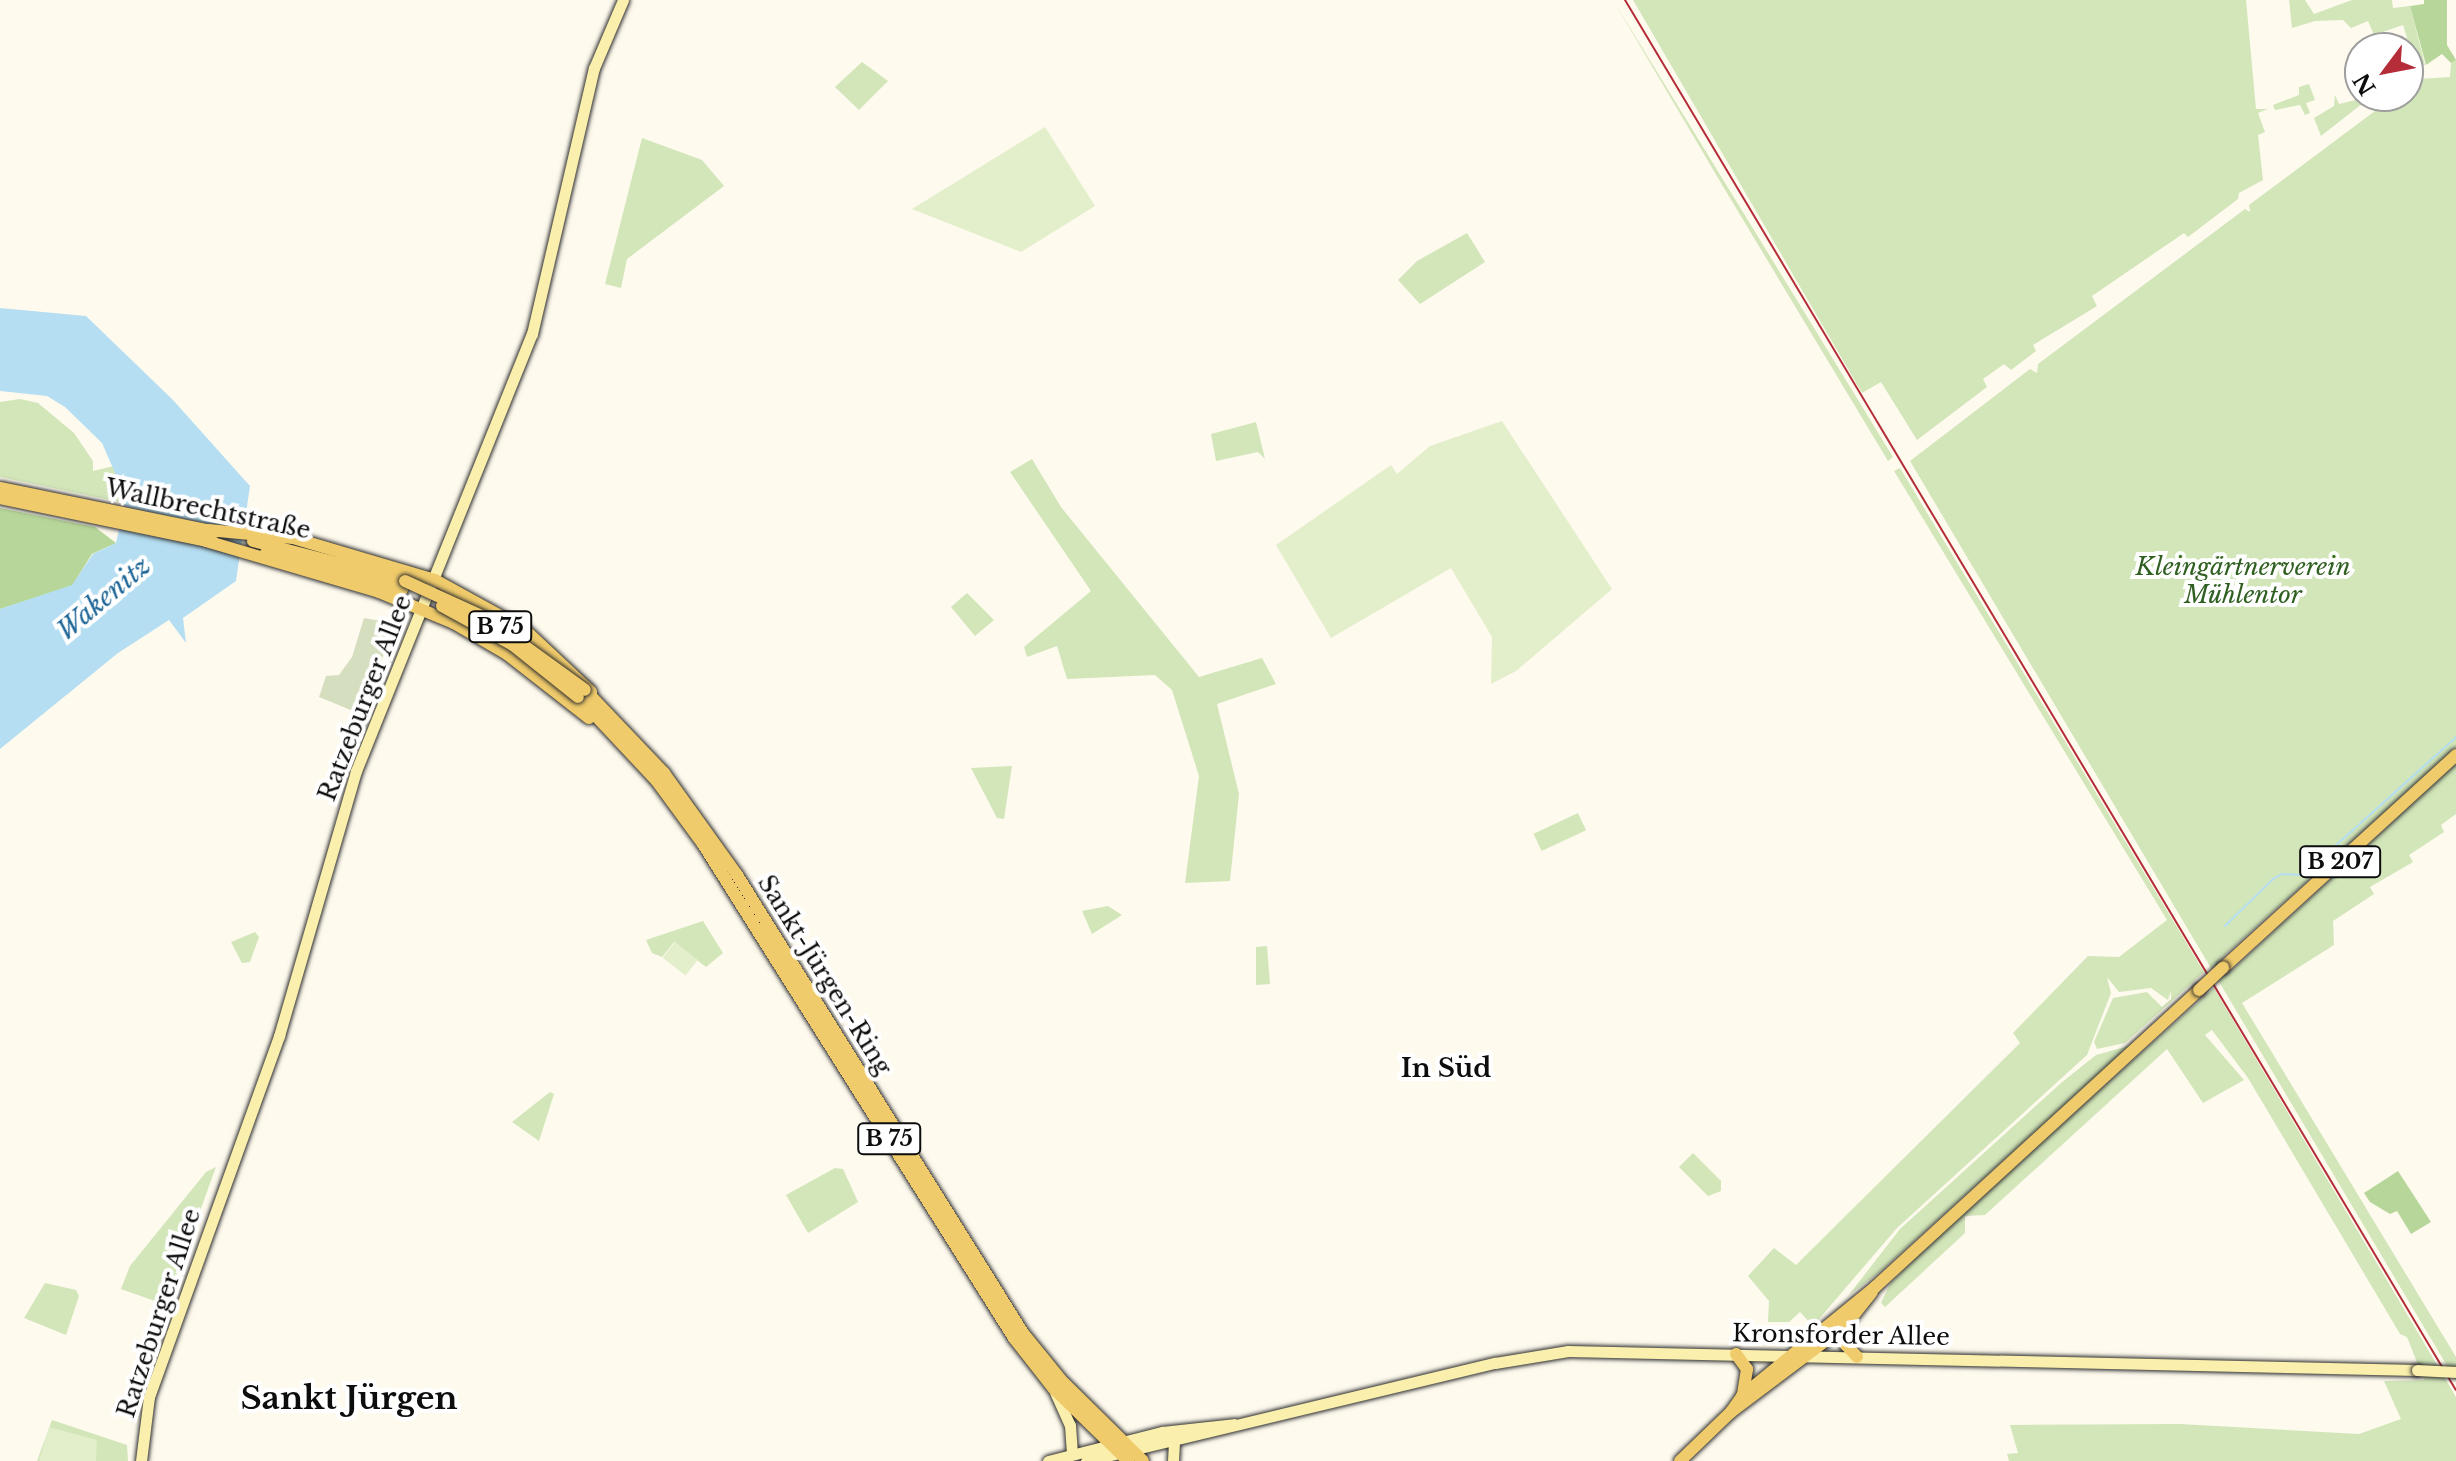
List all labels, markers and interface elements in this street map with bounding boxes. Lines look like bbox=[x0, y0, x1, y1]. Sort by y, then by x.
north arrow bbox=[2344, 32, 2424, 112]
text: N bbox=[2348, 68, 2382, 100]
street label: Wallbrechtstraße bbox=[103, 473, 313, 545]
water label: Wakenitz bbox=[51, 551, 157, 647]
park label: Kleingärtnerverein Mühlentor bbox=[2135, 553, 2351, 609]
street label: Ratzeburger Allee bbox=[312, 590, 418, 806]
road number: B 75 bbox=[468, 609, 532, 645]
road number: B 207 bbox=[2298, 844, 2382, 880]
street label: Sankt-Jürgen-Ring bbox=[752, 870, 898, 1080]
district label: In Süd bbox=[1401, 1053, 1491, 1085]
road number: B 75 bbox=[857, 1121, 921, 1157]
street label: Ratzeburger Allee bbox=[111, 1204, 207, 1422]
street label: Kronsforder Allee bbox=[1731, 1319, 1951, 1351]
district label: Sankt Jürgen bbox=[240, 1379, 458, 1417]

